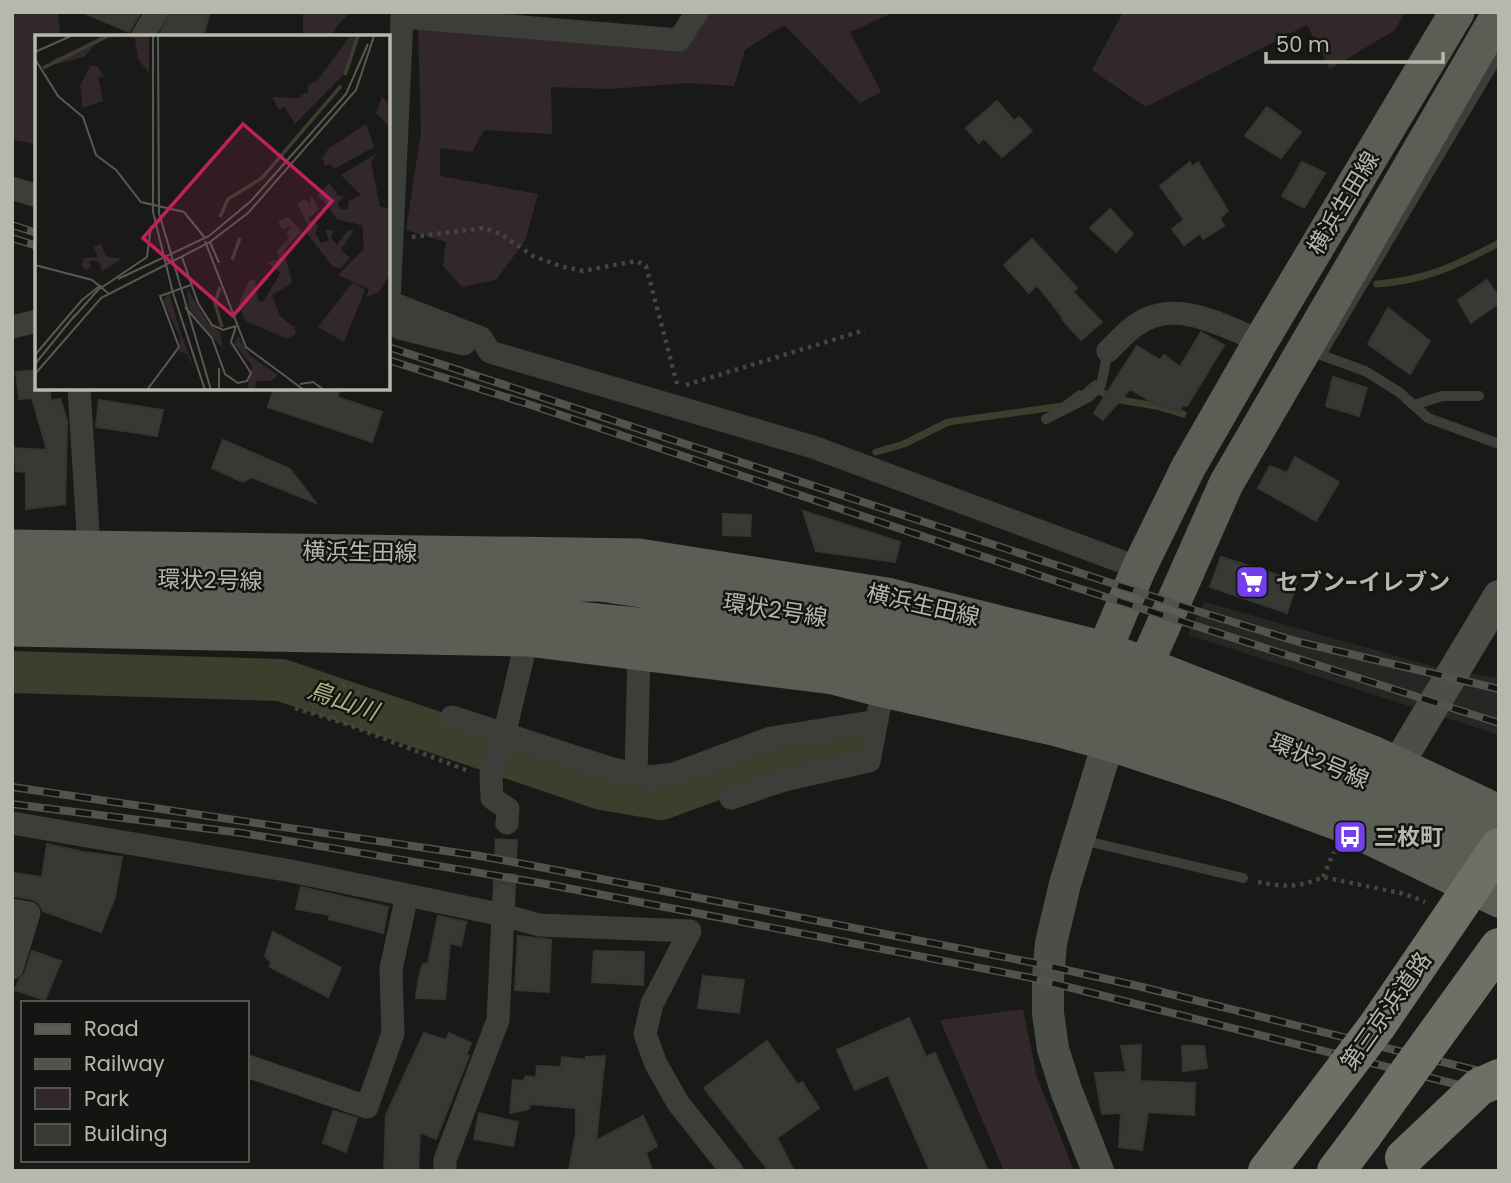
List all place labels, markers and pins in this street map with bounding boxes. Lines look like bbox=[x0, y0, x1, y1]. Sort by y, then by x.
supermarket icon: セブン-イレブン bbox=[1233, 563, 1271, 601]
place label: セブン-イレブン bbox=[1276, 566, 1450, 598]
bus stop icon: 三枚町 bbox=[1331, 818, 1369, 856]
place label: 三枚町 bbox=[1374, 821, 1443, 853]

